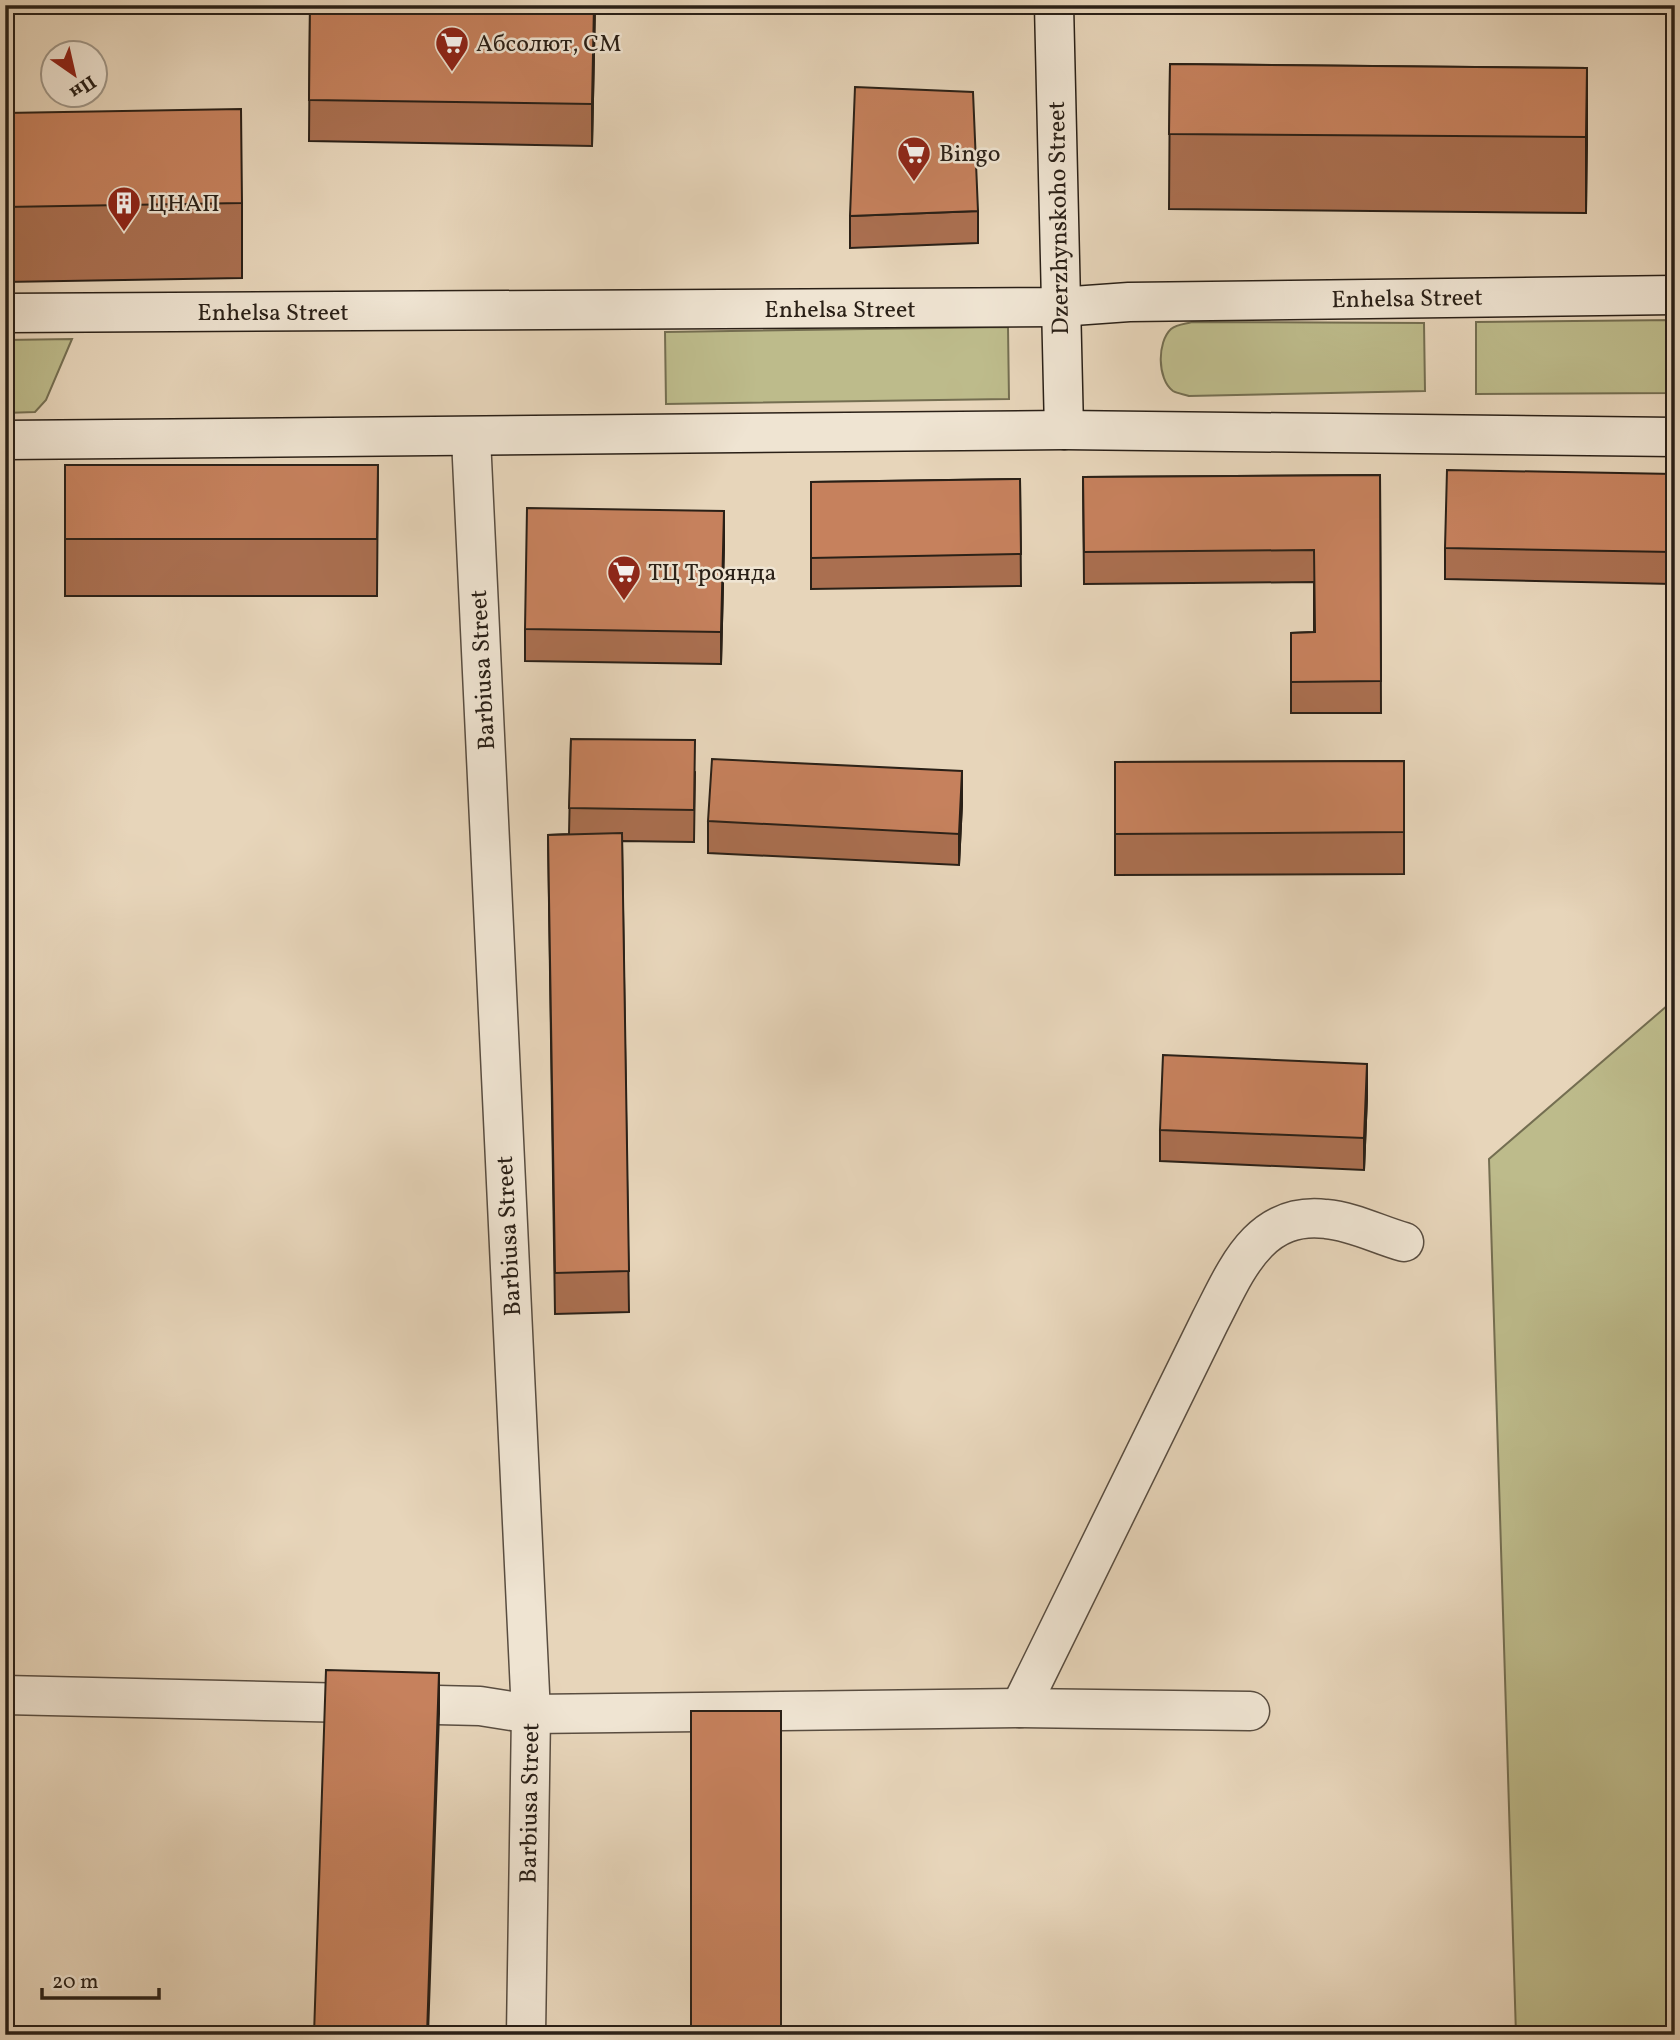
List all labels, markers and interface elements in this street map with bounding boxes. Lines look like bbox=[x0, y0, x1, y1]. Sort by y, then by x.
supermarket icon: Абсолют, СМ bbox=[433, 24, 471, 73]
place label: Абсолют, СМ bbox=[476, 28, 621, 62]
north arrow bbox=[38, 38, 108, 108]
text: Пн bbox=[64, 68, 101, 105]
street label: Dzerzhynskoho Street bbox=[1041, 101, 1079, 335]
supermarket icon: Bingo bbox=[895, 134, 933, 183]
place label: Bingo bbox=[939, 138, 1001, 172]
building icon: ЦНАП bbox=[105, 184, 143, 233]
place label: ЦНАП bbox=[148, 188, 220, 222]
street label: Enhelsa Street bbox=[1331, 282, 1483, 318]
street label: Enhelsa Street bbox=[764, 294, 916, 328]
street label: Enhelsa Street bbox=[197, 297, 349, 331]
supermarket icon: ТЦ Троянда bbox=[605, 553, 643, 602]
place label: ТЦ Троянда bbox=[648, 557, 777, 591]
street label: Barbiusa Street bbox=[463, 589, 505, 751]
street label: Barbiusa Street bbox=[489, 1155, 531, 1317]
street label: Barbiusa Street bbox=[513, 1722, 549, 1884]
scale bar bbox=[42, 1956, 159, 2000]
text: 20 m bbox=[52, 1968, 98, 1997]

